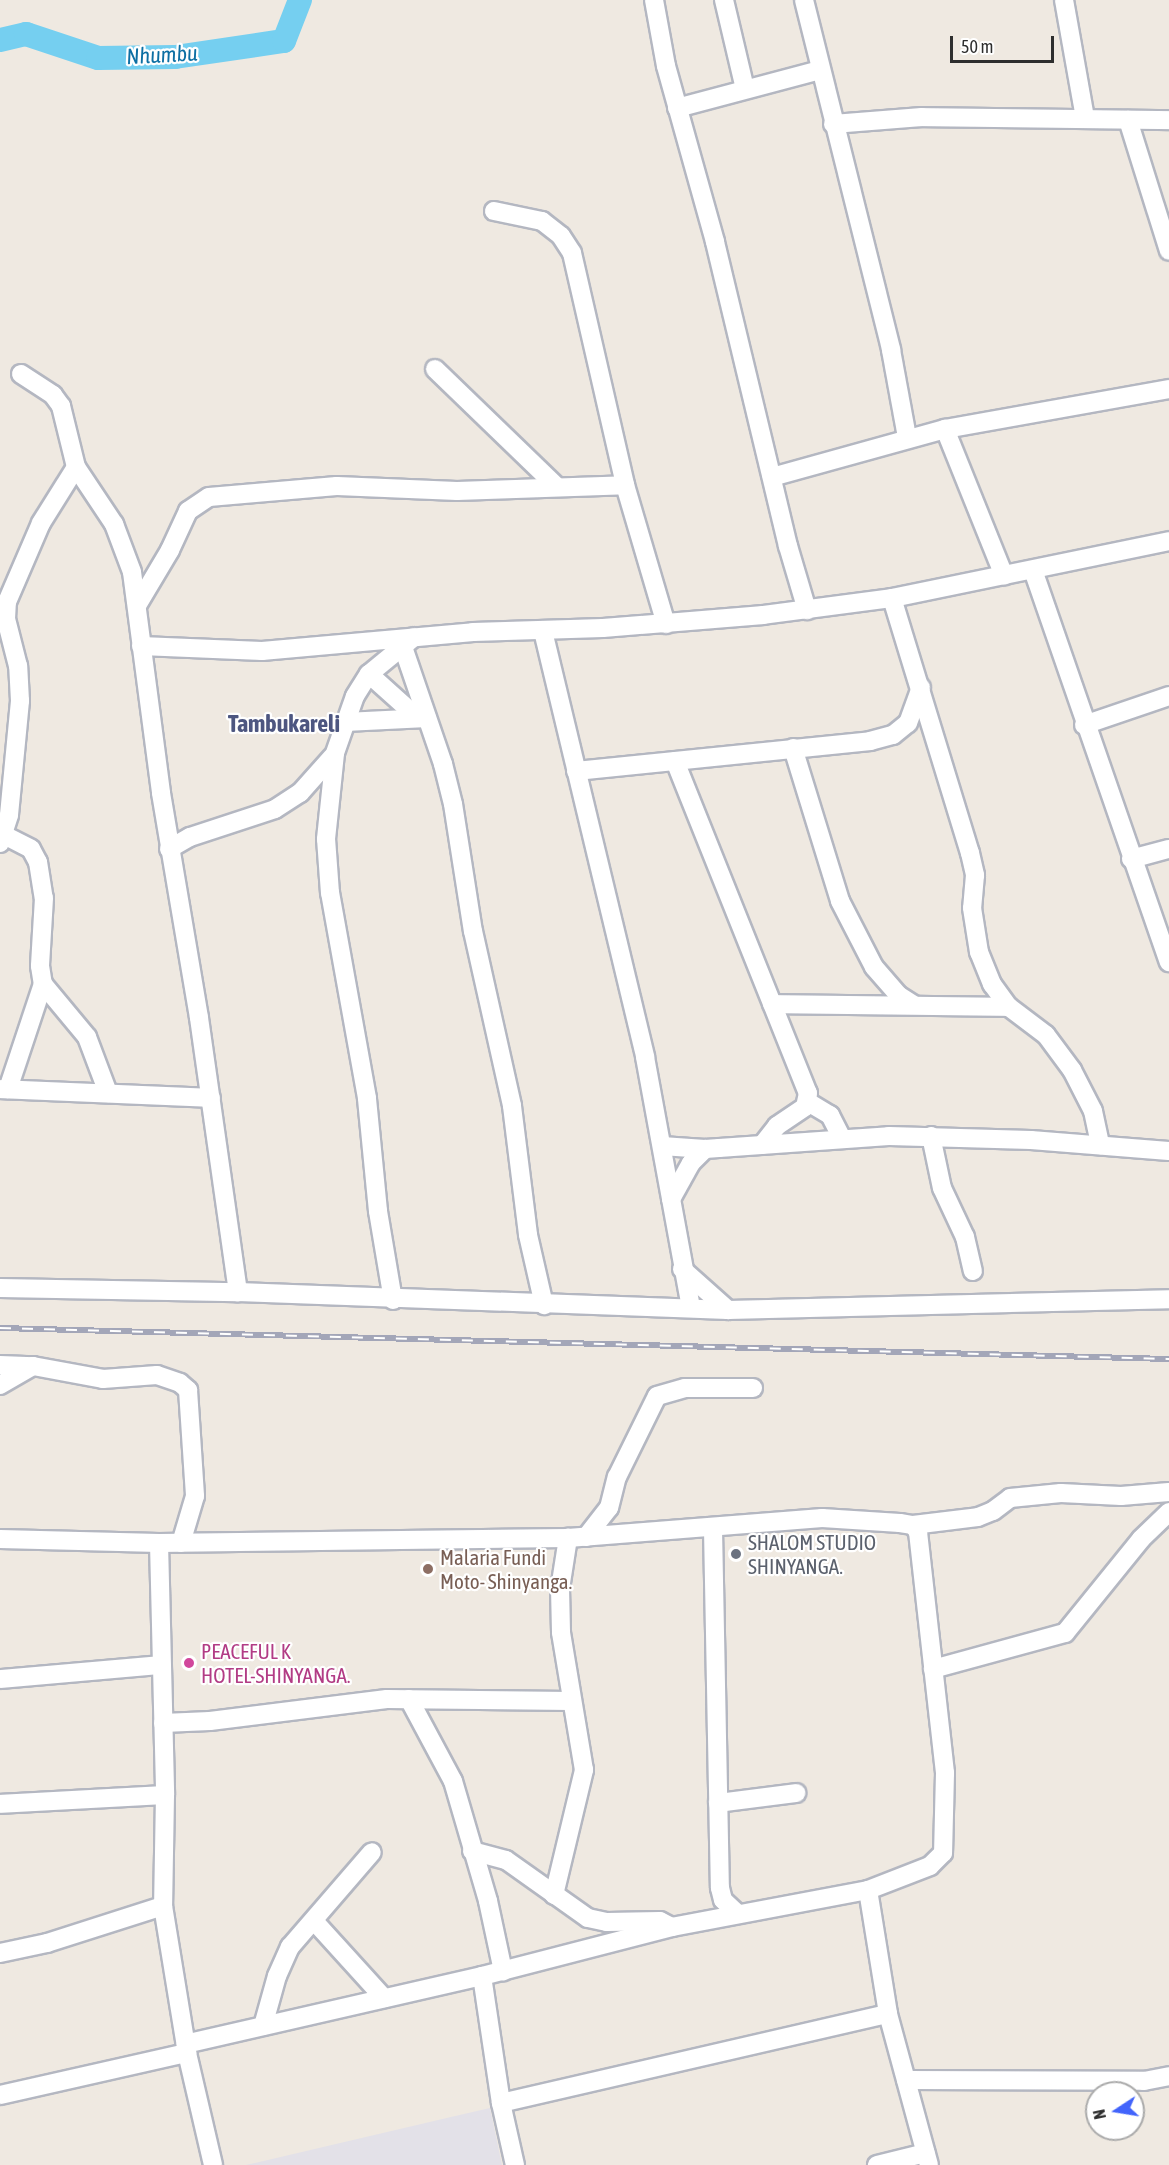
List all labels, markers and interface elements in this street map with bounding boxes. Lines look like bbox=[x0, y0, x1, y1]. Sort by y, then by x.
scale bar bbox=[953, 24, 1056, 62]
text: 50 m bbox=[961, 36, 993, 57]
water label: Nhumbu bbox=[126, 40, 198, 70]
district label: Tambukareli bbox=[228, 710, 340, 738]
place label: SHALOM STUDIO SHINYANGA. bbox=[748, 1529, 876, 1579]
place label: Malaria Fundi Moto- Shinyanga. bbox=[440, 1544, 572, 1594]
marker: SHALOM STUDIO SHINYANGA. bbox=[729, 1547, 743, 1561]
marker: Malaria Fundi Moto- Shinyanga. bbox=[421, 1562, 435, 1576]
place label: PEACEFUL K HOTEL-SHINYANGA. bbox=[201, 1638, 350, 1688]
marker: PEACEFUL K HOTEL-SHINYANGA. bbox=[182, 1656, 196, 1670]
north arrow bbox=[1085, 2081, 1145, 2141]
text: N bbox=[1090, 2108, 1109, 2121]

